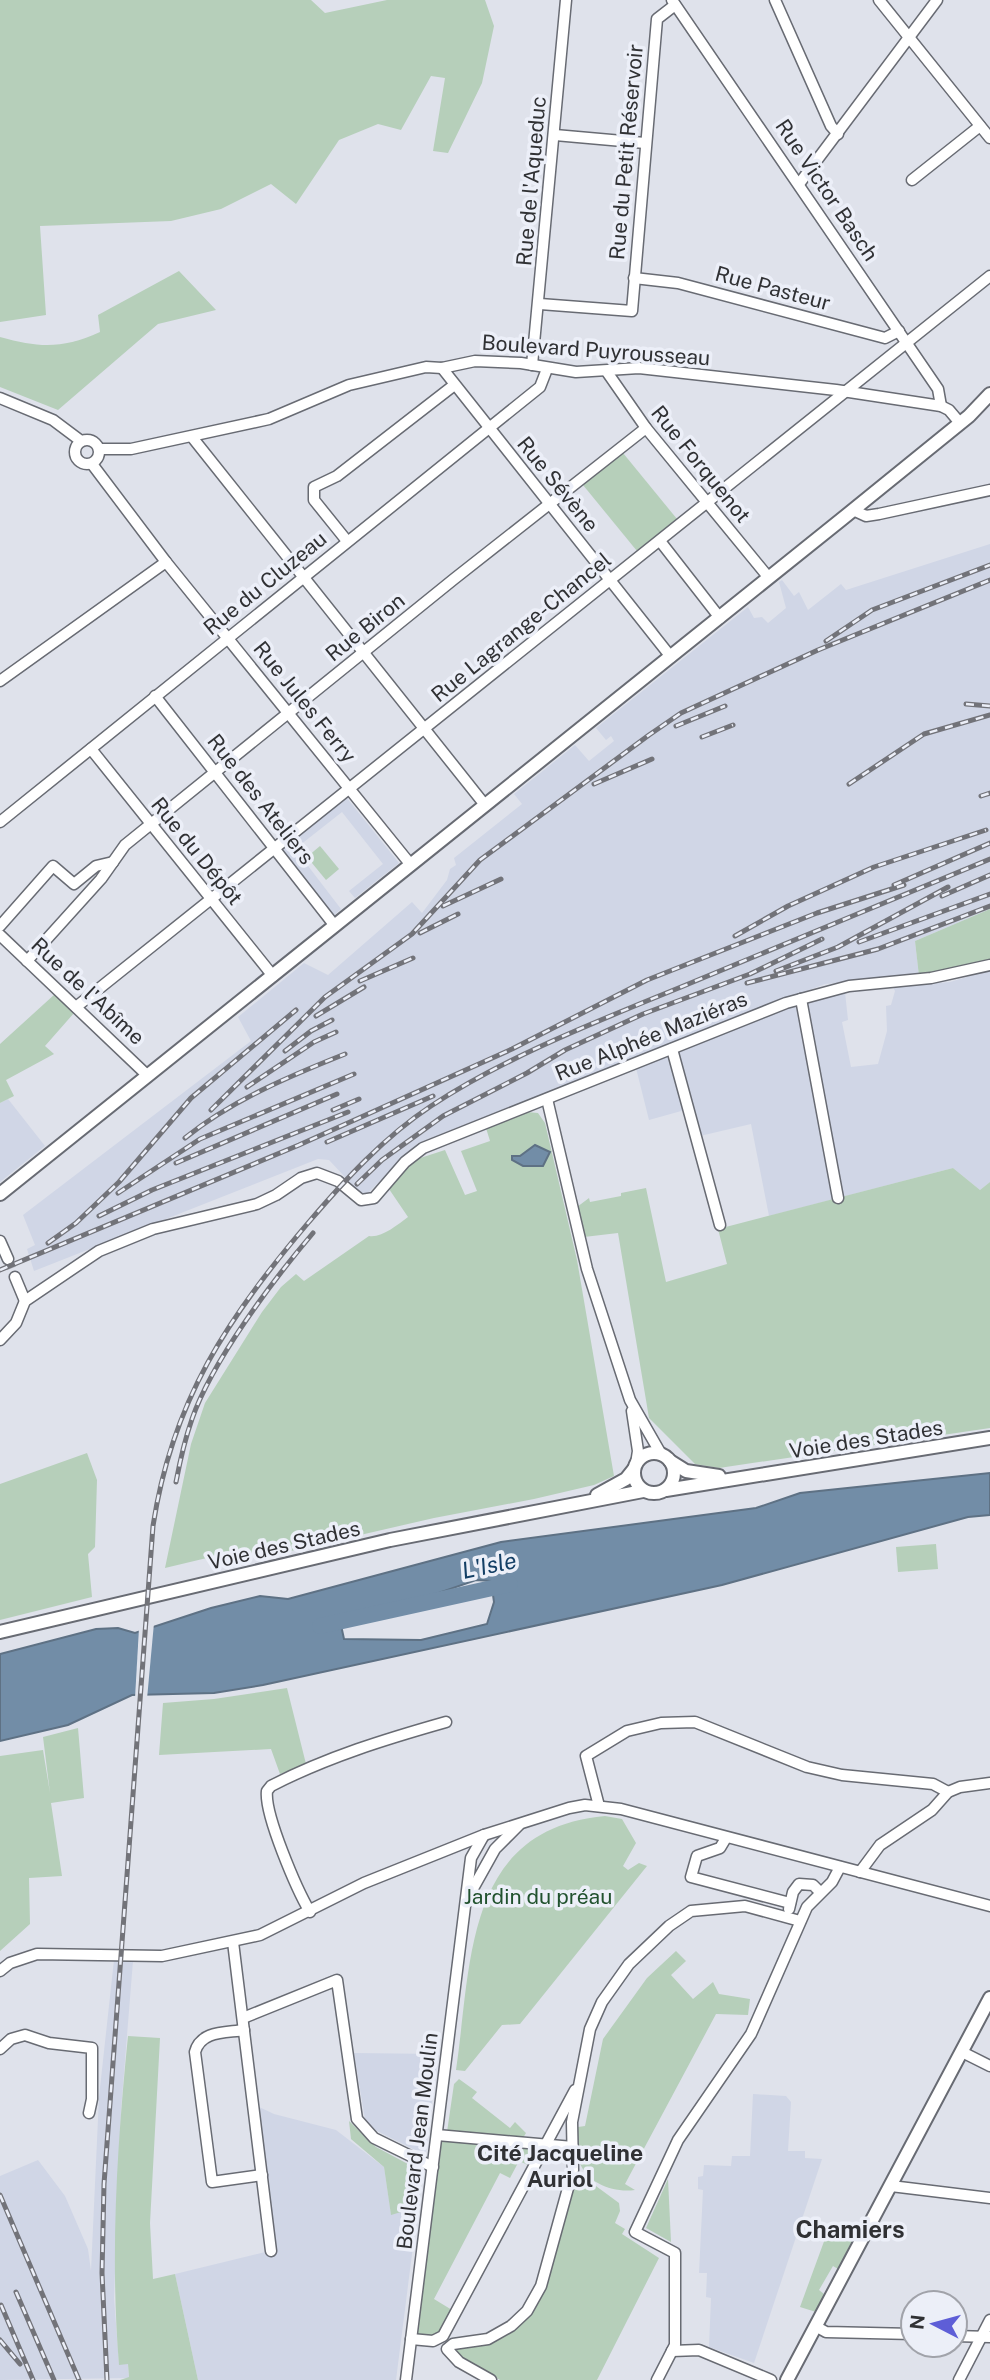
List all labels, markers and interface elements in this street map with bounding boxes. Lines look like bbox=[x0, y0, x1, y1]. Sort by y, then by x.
street label: Rue du Petit Réservoir bbox=[604, 43, 648, 261]
street label: Rue de l'Aqueduc bbox=[511, 95, 551, 267]
street label: Rue Victor Basch bbox=[770, 114, 884, 266]
street label: Rue Pasteur bbox=[713, 261, 833, 315]
street label: Boulevard Puyrousseau bbox=[481, 330, 711, 370]
street label: Rue Forquenot bbox=[646, 400, 756, 528]
street label: Rue Sévène bbox=[512, 431, 604, 537]
street label: Rue du Cluzeau bbox=[199, 526, 331, 640]
street label: Rue Lagrange-Chancel bbox=[426, 547, 616, 707]
street label: Rue Biron bbox=[320, 588, 410, 666]
street label: Rue Jules Ferry bbox=[248, 636, 362, 768]
street label: Rue des Ateliers bbox=[202, 729, 320, 869]
street label: Rue du Dépôt bbox=[146, 792, 248, 910]
street label: Rue de l'Abîme bbox=[26, 932, 150, 1050]
street label: Rue Alphée Maziéras bbox=[551, 986, 751, 1086]
street label: Voie des Stades bbox=[787, 1415, 945, 1463]
street label: Voie des Stades bbox=[206, 1515, 362, 1575]
water label: L'Isle bbox=[459, 1546, 519, 1584]
park label: Jardin du préau bbox=[464, 1884, 612, 1909]
street label: Boulevard Jean Moulin bbox=[391, 2031, 443, 2251]
district label: Cité Jacqueline Auriol bbox=[477, 2139, 643, 2192]
district label: Chamiers bbox=[795, 2215, 905, 2243]
north arrow bbox=[899, 2289, 969, 2359]
text: N bbox=[905, 2314, 929, 2331]

